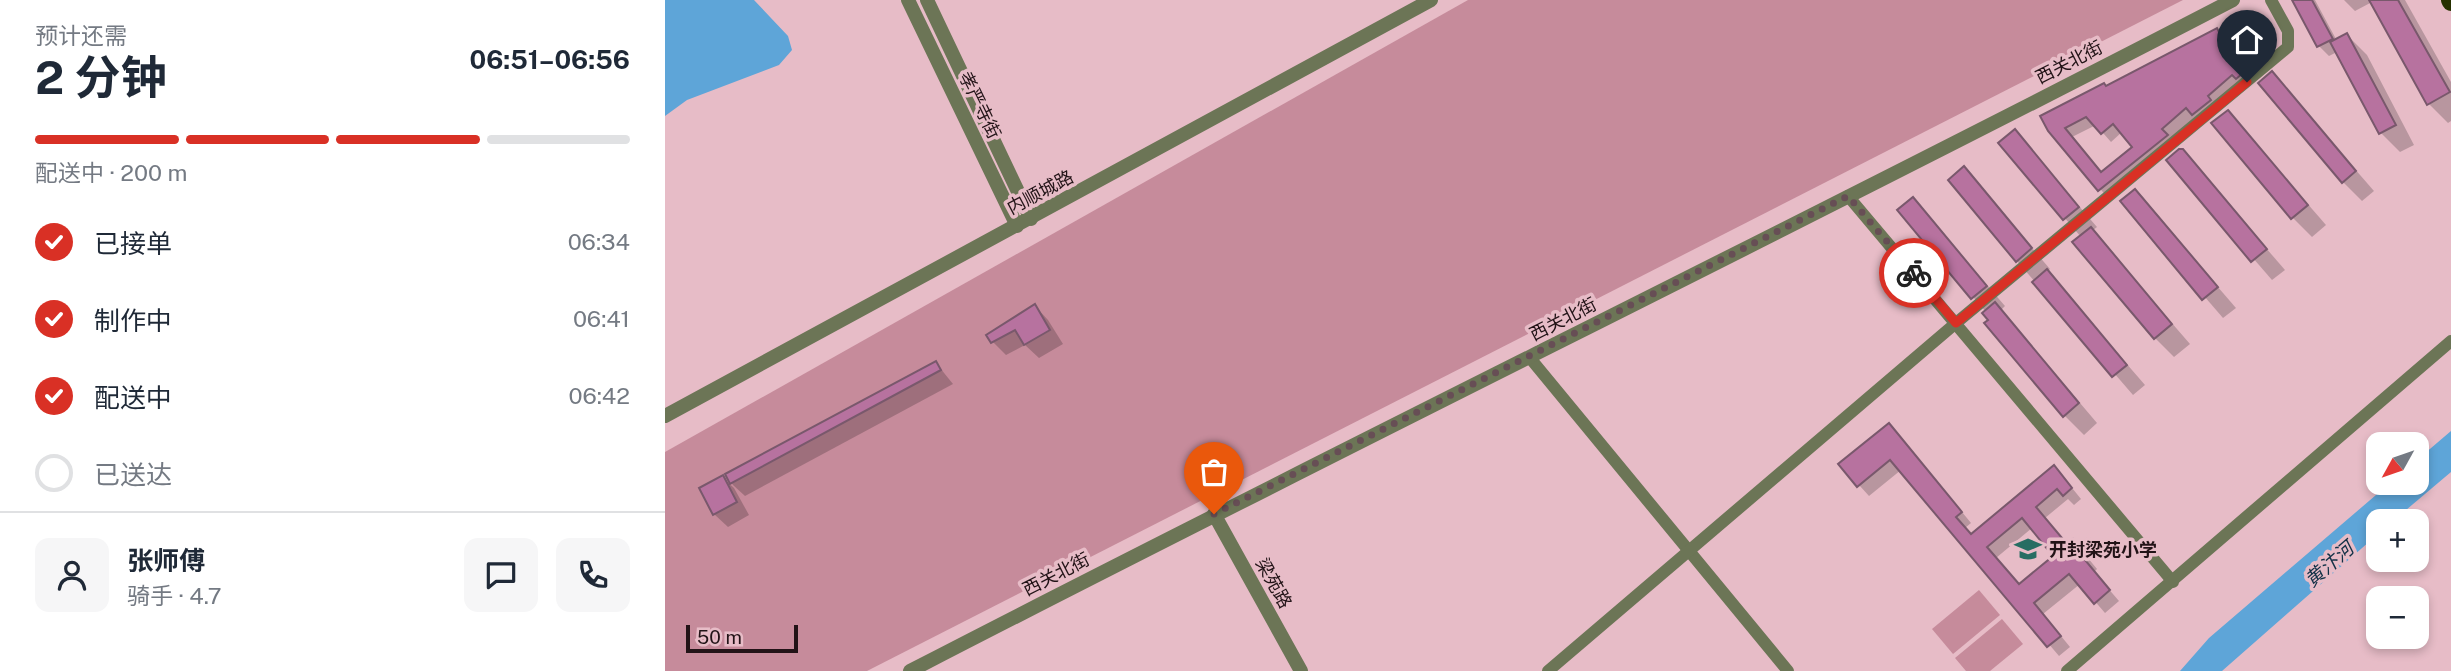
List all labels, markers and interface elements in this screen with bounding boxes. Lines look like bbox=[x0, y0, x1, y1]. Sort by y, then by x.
pin bbox=[2217, 10, 2277, 82]
icon: home bbox=[2228, 21, 2266, 59]
text: 预计还需 bbox=[35, 22, 127, 49]
street label: 西关北街 bbox=[2032, 36, 2106, 88]
text: 06:51–06:56 bbox=[469, 44, 630, 75]
text: 2 分钟 bbox=[35, 50, 167, 104]
street label: 孝严寺街 bbox=[955, 68, 1005, 142]
text: 配送中 · 200 m bbox=[35, 159, 188, 186]
street label: 内顺城路 bbox=[1003, 166, 1077, 218]
icon: check bbox=[35, 223, 73, 261]
text: 已接单 bbox=[94, 228, 172, 259]
text: 06:34 bbox=[568, 228, 630, 255]
courier bbox=[1879, 238, 1949, 308]
icon: bike bbox=[1895, 254, 1933, 292]
street label: 西关北街 bbox=[1526, 293, 1600, 345]
icon: check bbox=[35, 300, 73, 338]
text: 制作中 bbox=[94, 305, 172, 336]
text: 06:41 bbox=[573, 305, 630, 332]
icon: check bbox=[35, 377, 73, 415]
text: 配送中 bbox=[94, 382, 172, 413]
text: 06:42 bbox=[569, 382, 630, 409]
north arrow bbox=[2366, 432, 2429, 495]
map controls bbox=[2366, 432, 2429, 649]
pin bbox=[1184, 442, 1244, 514]
icon: bag bbox=[1195, 453, 1233, 491]
text: 已送达 bbox=[94, 459, 172, 490]
button: + bbox=[2366, 509, 2429, 572]
school or university icon: 开封梁苑小学 bbox=[2013, 534, 2043, 564]
water label: 黄汴河 bbox=[2300, 534, 2361, 591]
button: person bbox=[35, 538, 109, 612]
button: chat bbox=[464, 538, 538, 612]
button: phone bbox=[556, 538, 630, 612]
place label: 开封梁苑小学 bbox=[2049, 539, 2157, 560]
text: 张师傅 bbox=[127, 545, 205, 576]
street label: 西关北街 bbox=[1019, 548, 1093, 600]
street label: 梁苑路 bbox=[1252, 554, 1296, 612]
text: 骑手 · 4.7 bbox=[127, 582, 222, 609]
button: − bbox=[2366, 586, 2429, 649]
scale bar bbox=[686, 622, 798, 654]
text: 50 m bbox=[697, 626, 742, 648]

